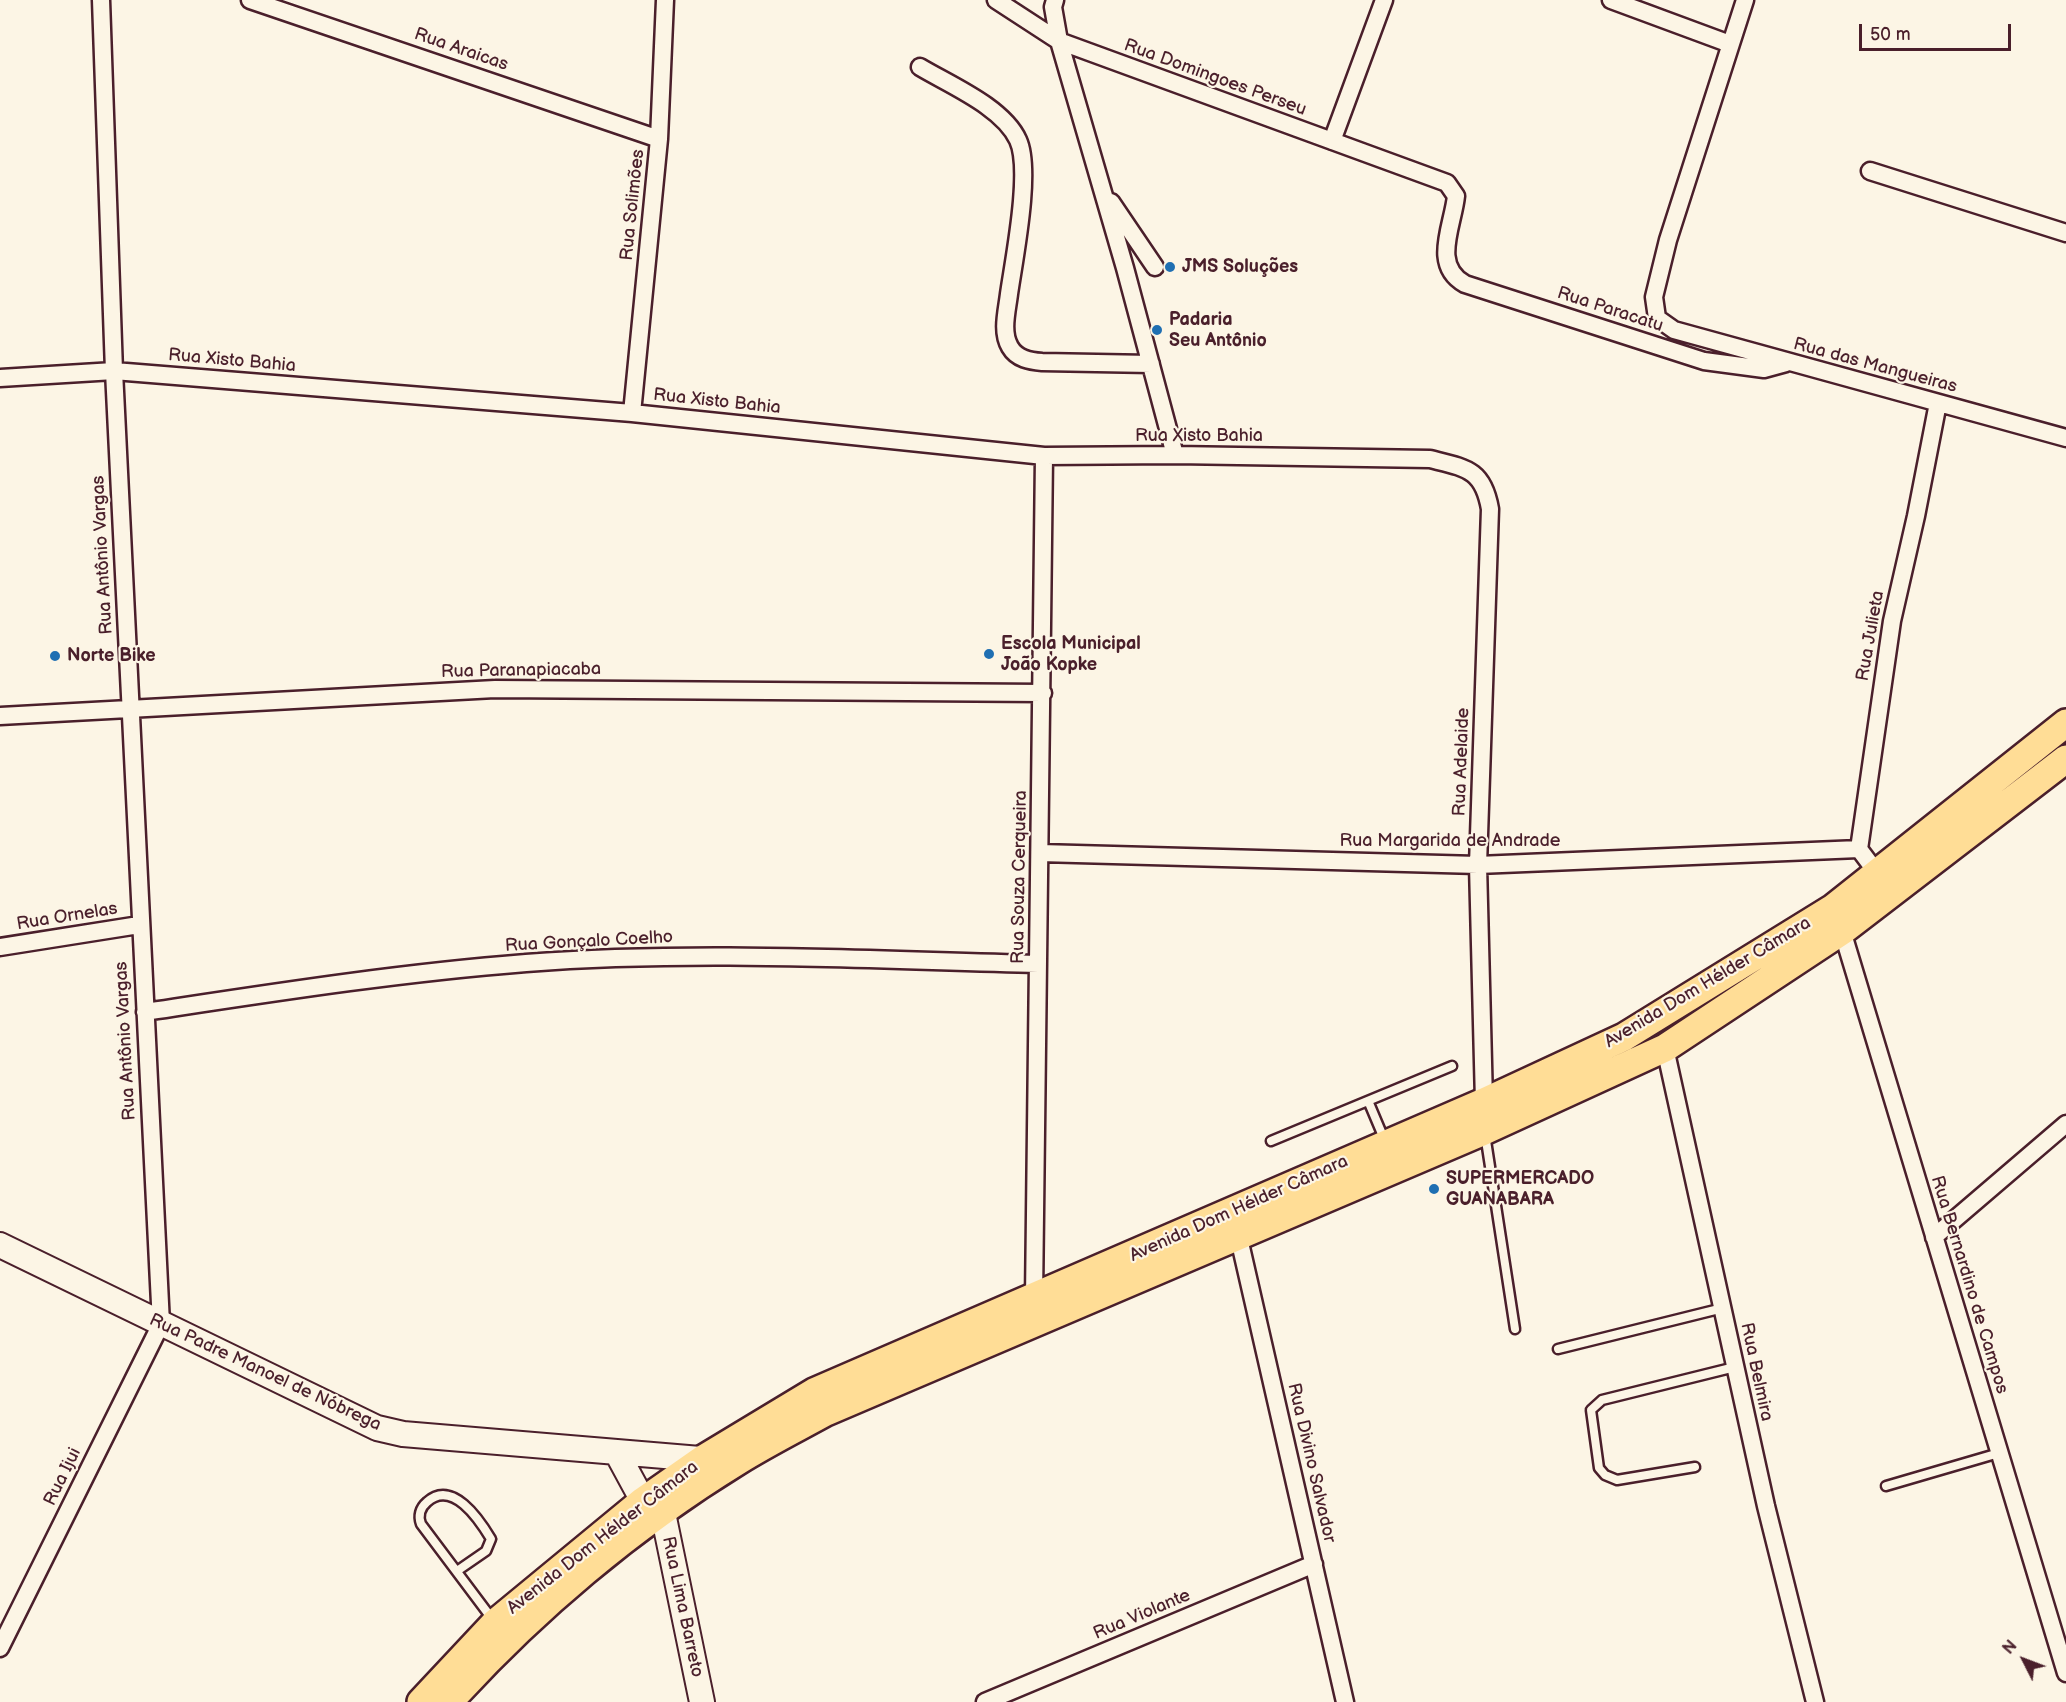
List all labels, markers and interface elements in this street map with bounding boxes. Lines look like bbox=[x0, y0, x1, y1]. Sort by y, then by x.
scale bar bbox=[1862, 12, 2014, 50]
street label: Rua Araicas bbox=[411, 24, 511, 76]
text: 50 m bbox=[1870, 24, 1911, 45]
street label: Rua Domingoes Perseu bbox=[1121, 35, 1309, 121]
street label: Rua Solimões bbox=[616, 148, 650, 262]
place label: JMS Soluções bbox=[1182, 256, 1298, 278]
marker: JMS Soluções bbox=[1163, 260, 1177, 274]
street label: Rua Paracatu bbox=[1554, 283, 1666, 337]
place label: Padaria Seu Antônio bbox=[1169, 309, 1267, 352]
marker: Padaria Seu Antônio bbox=[1150, 323, 1164, 337]
street label: Rua das Mangueiras bbox=[1791, 334, 1959, 398]
street label: Rua Xisto Bahia bbox=[167, 345, 297, 377]
street label: Rua Xisto Bahia bbox=[652, 385, 782, 419]
street label: Rua Xisto Bahia bbox=[1135, 425, 1263, 447]
street label: Rua Antônio Vargas bbox=[88, 475, 118, 635]
street label: Rua Julieta bbox=[1852, 589, 1890, 683]
place label: Escola Municipal João Kopke bbox=[1001, 633, 1141, 676]
place label: Norte Bike bbox=[67, 645, 156, 667]
marker: Escola Municipal João Kopke bbox=[982, 647, 996, 661]
marker: Norte Bike bbox=[48, 649, 62, 663]
street label: Rua Paranapiacaba bbox=[441, 659, 601, 683]
street label: Rua Adelaide bbox=[1449, 707, 1475, 817]
street label: Rua Souza Cerqueira bbox=[1008, 790, 1032, 964]
street label: Rua Margarida de Andrade bbox=[1339, 830, 1561, 852]
street label: Rua Ornelas bbox=[15, 898, 119, 936]
street label: Avenida Dom Hélder Câmara bbox=[1601, 913, 1815, 1053]
street label: Rua Gonçalo Coelho bbox=[504, 927, 674, 957]
street label: Rua Antônio Vargas bbox=[111, 961, 141, 1121]
street label: Avenida Dom Hélder Câmara bbox=[1126, 1151, 1352, 1267]
place label: SUPERMERCADO GUANABARA bbox=[1446, 1168, 1594, 1210]
street label: Rua Bernardino de Campos bbox=[1926, 1173, 2012, 1397]
marker: SUPERMERCADO GUANABARA bbox=[1427, 1182, 1441, 1196]
street label: Rua Padre Manoel de Nóbrega bbox=[146, 1310, 384, 1436]
street label: Rua Belmira bbox=[1735, 1321, 1777, 1423]
street label: Rua Divino Salvador bbox=[1282, 1381, 1340, 1545]
street label: Rua Ijui bbox=[40, 1444, 86, 1510]
street label: Avenida Dom Hélder Câmara bbox=[503, 1457, 703, 1619]
street label: Rua Lima Barreto bbox=[657, 1535, 707, 1679]
street label: Rua Violante bbox=[1090, 1585, 1194, 1645]
north arrow bbox=[1994, 1630, 2054, 1690]
text: N bbox=[1999, 1637, 2021, 1658]

